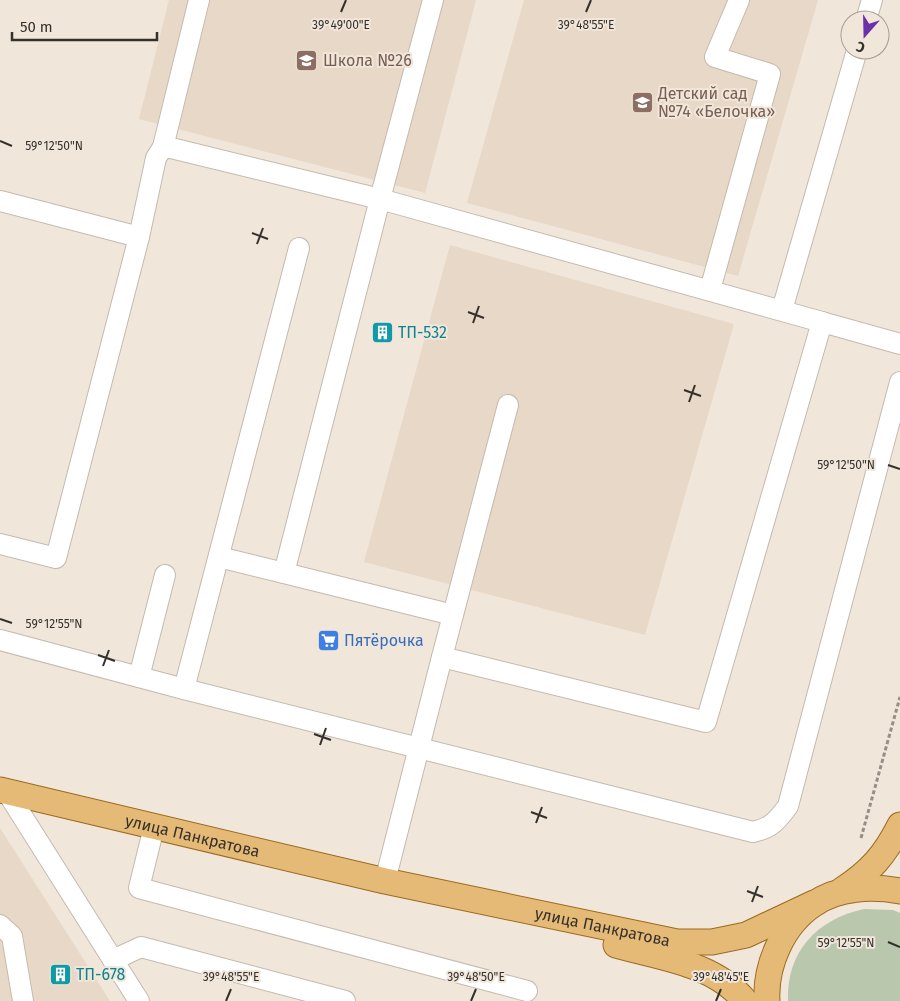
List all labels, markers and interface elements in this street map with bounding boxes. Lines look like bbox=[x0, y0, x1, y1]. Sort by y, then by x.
scale bar bbox=[12, 10, 158, 42]
north arrow bbox=[840, 10, 890, 60]
text: 50 m bbox=[20, 18, 53, 36]
text: 39°49'00"E bbox=[312, 18, 370, 32]
text: 39°48'55"E bbox=[558, 18, 614, 32]
text: С bbox=[854, 37, 867, 56]
school or university icon: Школа №26 bbox=[295, 48, 319, 72]
place label: Школа №26 bbox=[323, 51, 412, 70]
place label: Детский сад №74 «Белочка» bbox=[657, 84, 775, 121]
school or university icon: Детский сад №74 «Белочка» bbox=[630, 90, 654, 114]
text: 59°12'50"N bbox=[25, 139, 83, 153]
building icon: ТП-532 bbox=[370, 320, 394, 344]
place label: ТП-532 bbox=[398, 323, 447, 342]
text: 59°12'50"N bbox=[817, 458, 875, 472]
text: 59°12'55"N bbox=[26, 617, 82, 631]
supermarket icon: Пятёрочка bbox=[316, 628, 340, 652]
place label: Пятёрочка bbox=[344, 631, 424, 650]
street label: улица Панкратова bbox=[123, 810, 262, 861]
street label: улица Панкратова bbox=[533, 903, 672, 950]
text: 59°12'55"N bbox=[818, 936, 874, 950]
building icon: ТП-678 bbox=[48, 962, 72, 986]
place label: ТП-678 bbox=[76, 965, 125, 984]
text: 39°48'55"E bbox=[203, 970, 259, 984]
text: 39°48'50"E bbox=[447, 970, 505, 984]
text: 39°48'45"E bbox=[693, 970, 749, 984]

